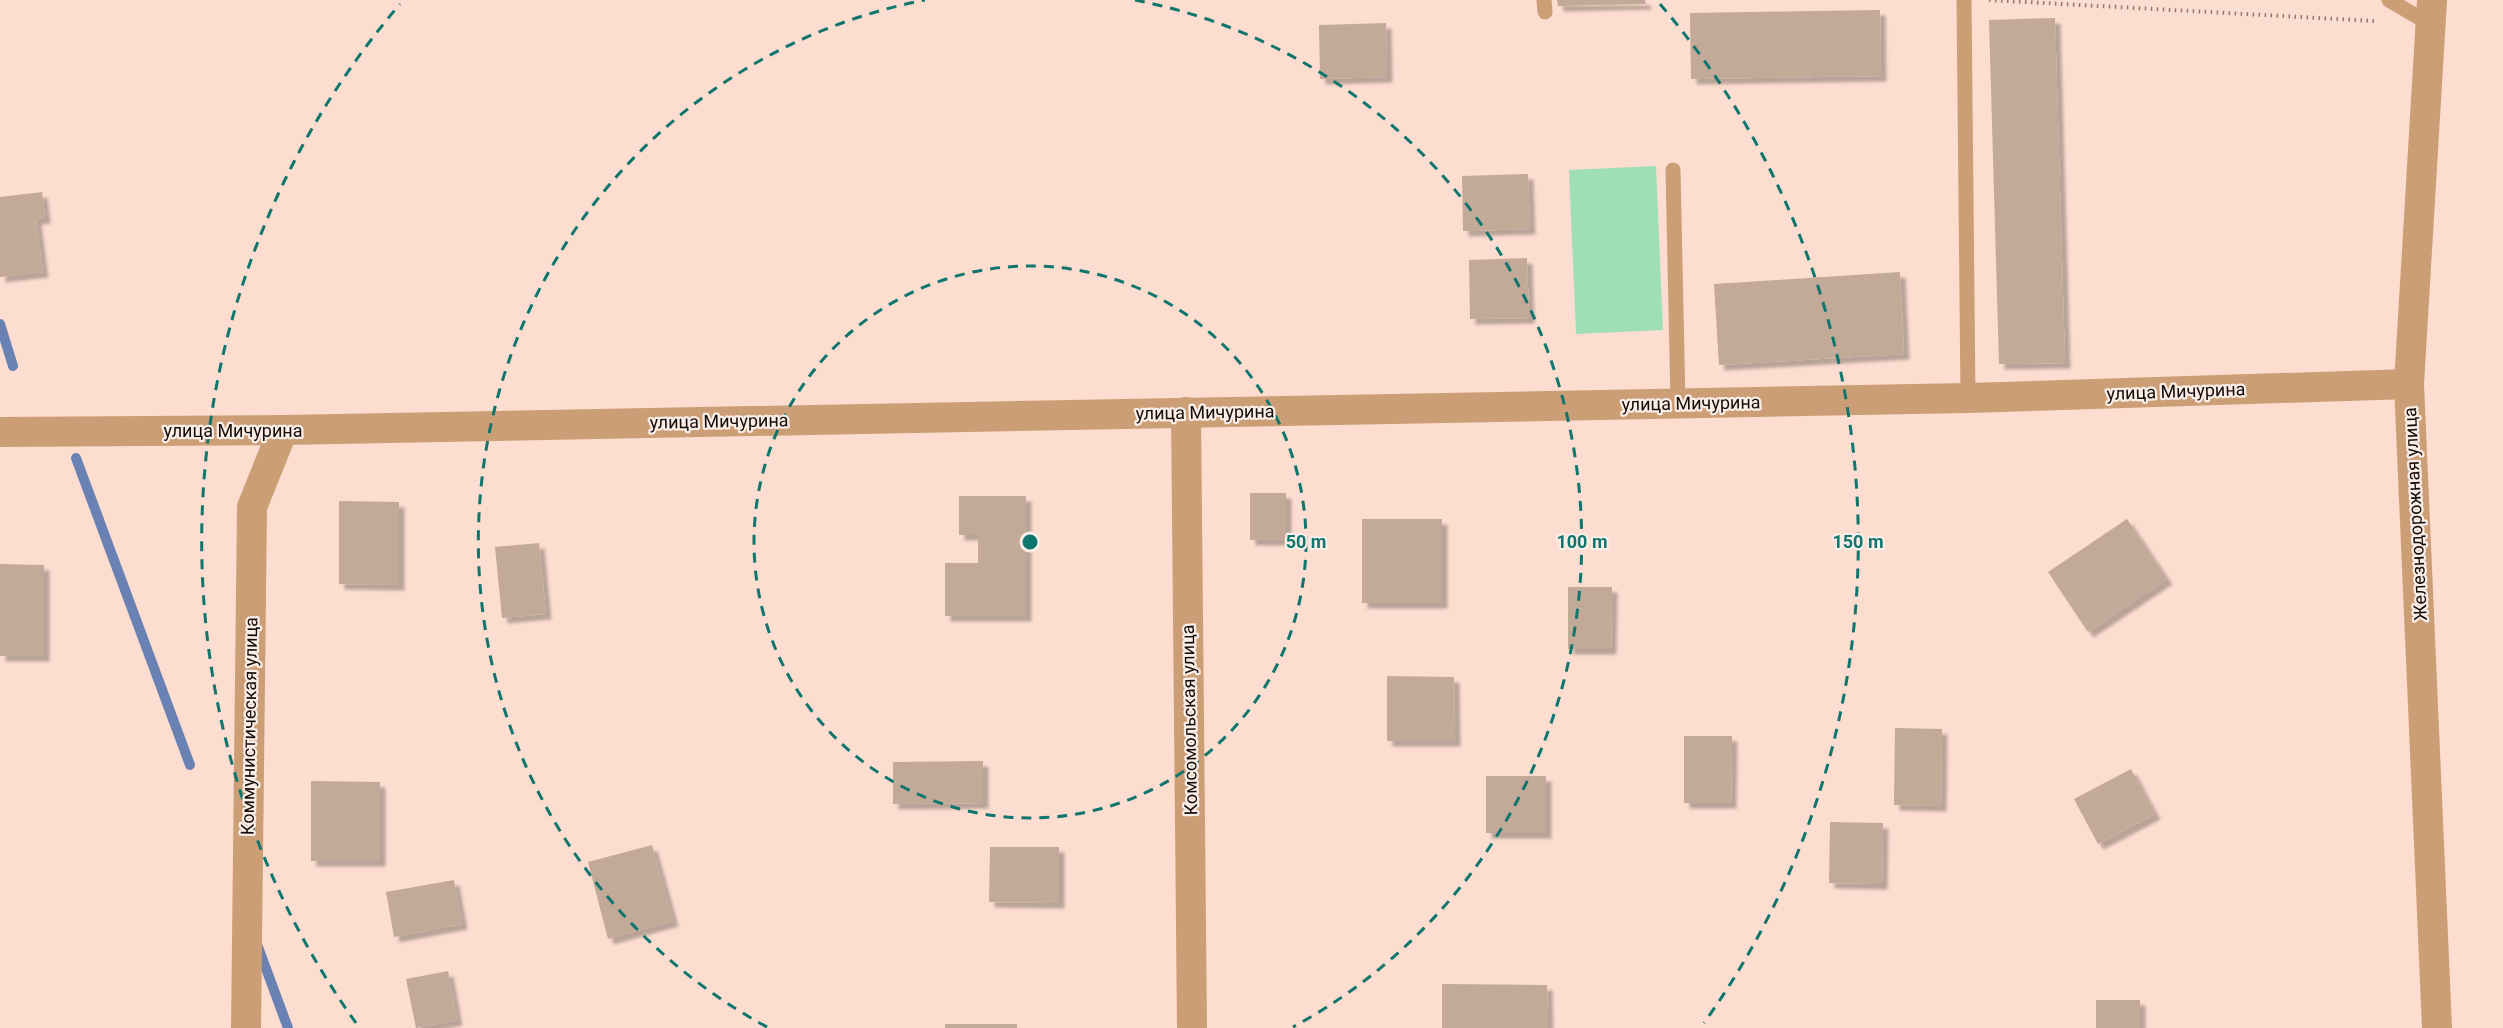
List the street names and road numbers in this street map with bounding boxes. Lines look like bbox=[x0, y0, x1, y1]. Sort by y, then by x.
street label: улица Мичурина bbox=[2106, 378, 2246, 404]
street label: улица Мичурина bbox=[1621, 391, 1761, 415]
street label: улица Мичурина bbox=[1135, 400, 1275, 424]
street label: Железнодорожная улица bbox=[2399, 407, 2431, 621]
street label: улица Мичурина bbox=[649, 409, 789, 433]
street label: улица Мичурина bbox=[164, 420, 302, 441]
street label: Коммунистическая улица bbox=[237, 617, 261, 835]
street label: Комсомольская улица bbox=[1177, 624, 1201, 816]

